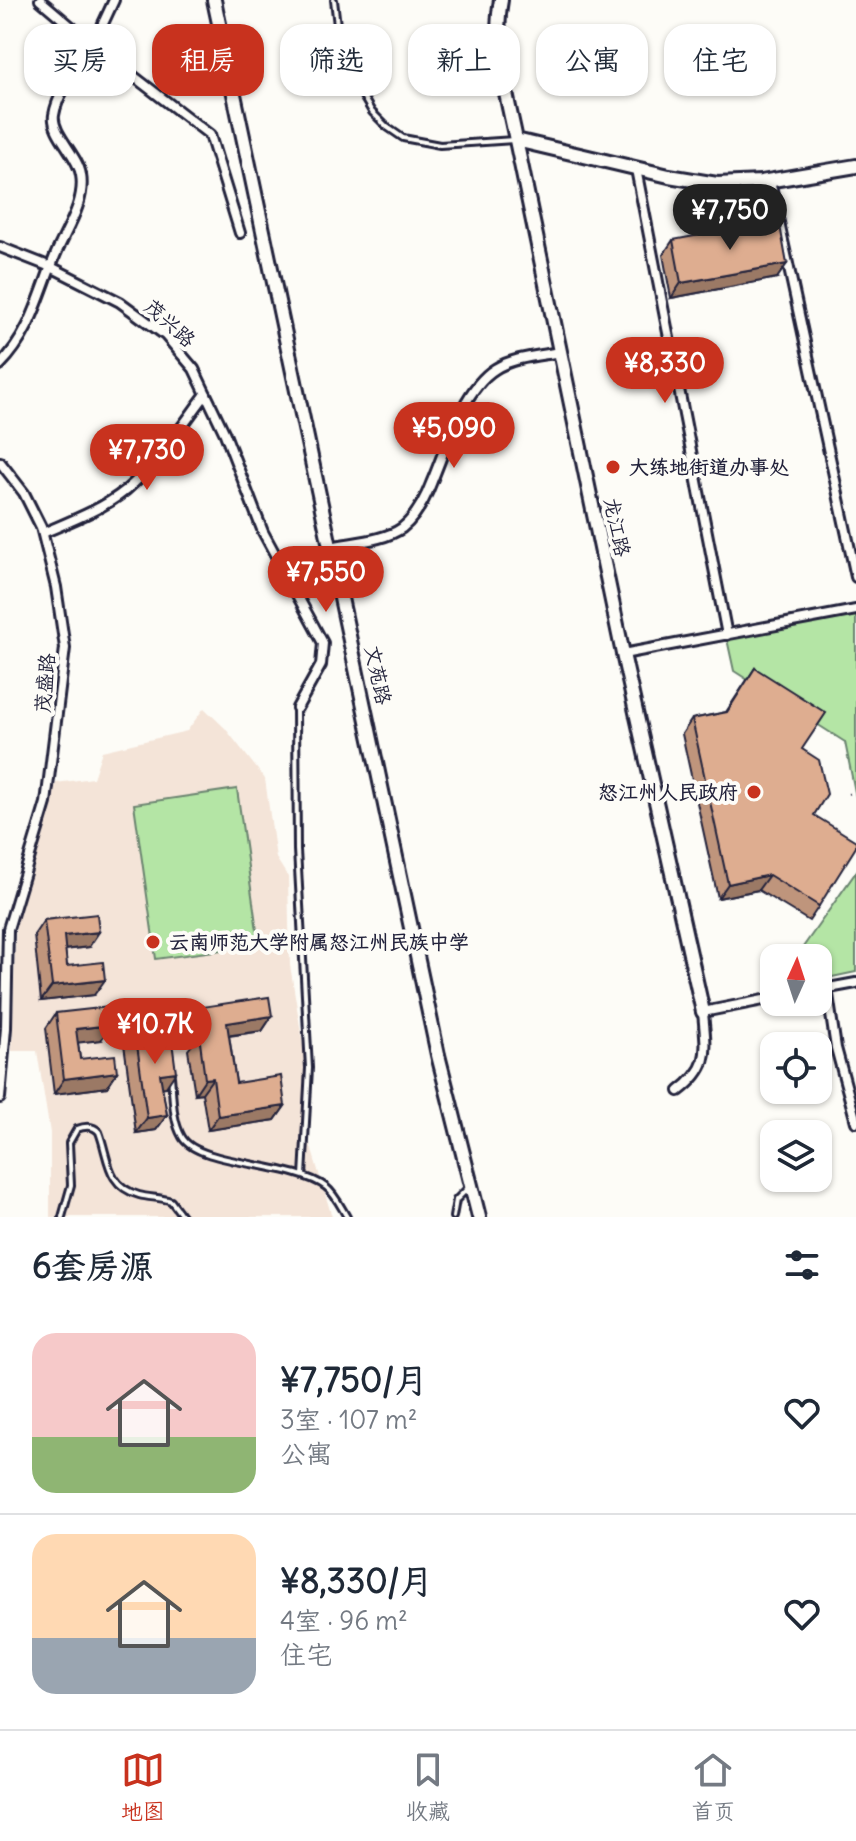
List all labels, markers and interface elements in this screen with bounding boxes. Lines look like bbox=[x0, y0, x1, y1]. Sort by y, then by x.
chip: 买房 bbox=[24, 24, 136, 96]
chip: 租房 bbox=[152, 24, 264, 96]
chip: 筛选 bbox=[280, 24, 392, 96]
chip: 新上 bbox=[408, 24, 520, 96]
chip: 公寓 bbox=[536, 24, 648, 96]
chip: 住宅 bbox=[664, 24, 776, 96]
pin: ¥7,750 bbox=[665, 184, 795, 252]
text: ¥7,750 bbox=[691, 193, 769, 226]
street label: 茂兴路 bbox=[140, 293, 202, 353]
pin: ¥8,330 bbox=[600, 337, 730, 405]
text: ¥8,330 bbox=[624, 346, 706, 379]
pin: ¥5,090 bbox=[389, 402, 519, 470]
text: ¥5,090 bbox=[412, 411, 496, 444]
pin: ¥7,730 bbox=[82, 424, 212, 492]
text: ¥7,730 bbox=[108, 433, 186, 466]
place label: 大练地街道办事处 bbox=[629, 454, 789, 479]
marker: 大练地街道办事处 bbox=[604, 458, 622, 476]
street label: 龙江路 bbox=[599, 495, 636, 560]
pin: ¥7,550 bbox=[261, 546, 391, 614]
text: ¥7,550 bbox=[286, 555, 366, 588]
street label: 文苑路 bbox=[360, 643, 397, 708]
street label: 茂盛路 bbox=[29, 651, 60, 714]
place label: 怒江州人民政府 bbox=[598, 779, 738, 804]
marker: 怒江州人民政府 bbox=[745, 783, 763, 801]
place label: 云南师范大学附属怒江州民族中学 bbox=[169, 929, 469, 954]
marker: 云南师范大学附属怒江州民族中学 bbox=[144, 933, 162, 951]
north arrow bbox=[760, 944, 832, 1016]
map controls bbox=[760, 944, 832, 1192]
pin: ¥10.7K bbox=[90, 998, 220, 1066]
text: ¥10.7K bbox=[117, 1007, 193, 1040]
button: locate bbox=[760, 1032, 832, 1104]
button: layers bbox=[760, 1120, 832, 1192]
icon: filters bbox=[780, 1243, 824, 1287]
text: 6套房源 bbox=[32, 1244, 154, 1287]
text: ¥7,750/月 bbox=[280, 1358, 428, 1401]
icon: home bbox=[96, 1365, 192, 1461]
icon: heart bbox=[780, 1391, 824, 1435]
text: 3室 · 107 m² bbox=[280, 1403, 417, 1436]
text: 公寓 bbox=[280, 1437, 332, 1470]
text: ¥8,330/月 bbox=[280, 1559, 434, 1602]
icon: home bbox=[96, 1566, 192, 1662]
icon: heart bbox=[780, 1592, 824, 1636]
text: 4室 · 96 m² bbox=[280, 1604, 408, 1637]
text: 住宅 bbox=[280, 1638, 332, 1671]
tab: 地图 bbox=[121, 1748, 165, 1825]
tab: 收藏 bbox=[406, 1748, 450, 1825]
tab: 首页 bbox=[691, 1748, 735, 1825]

